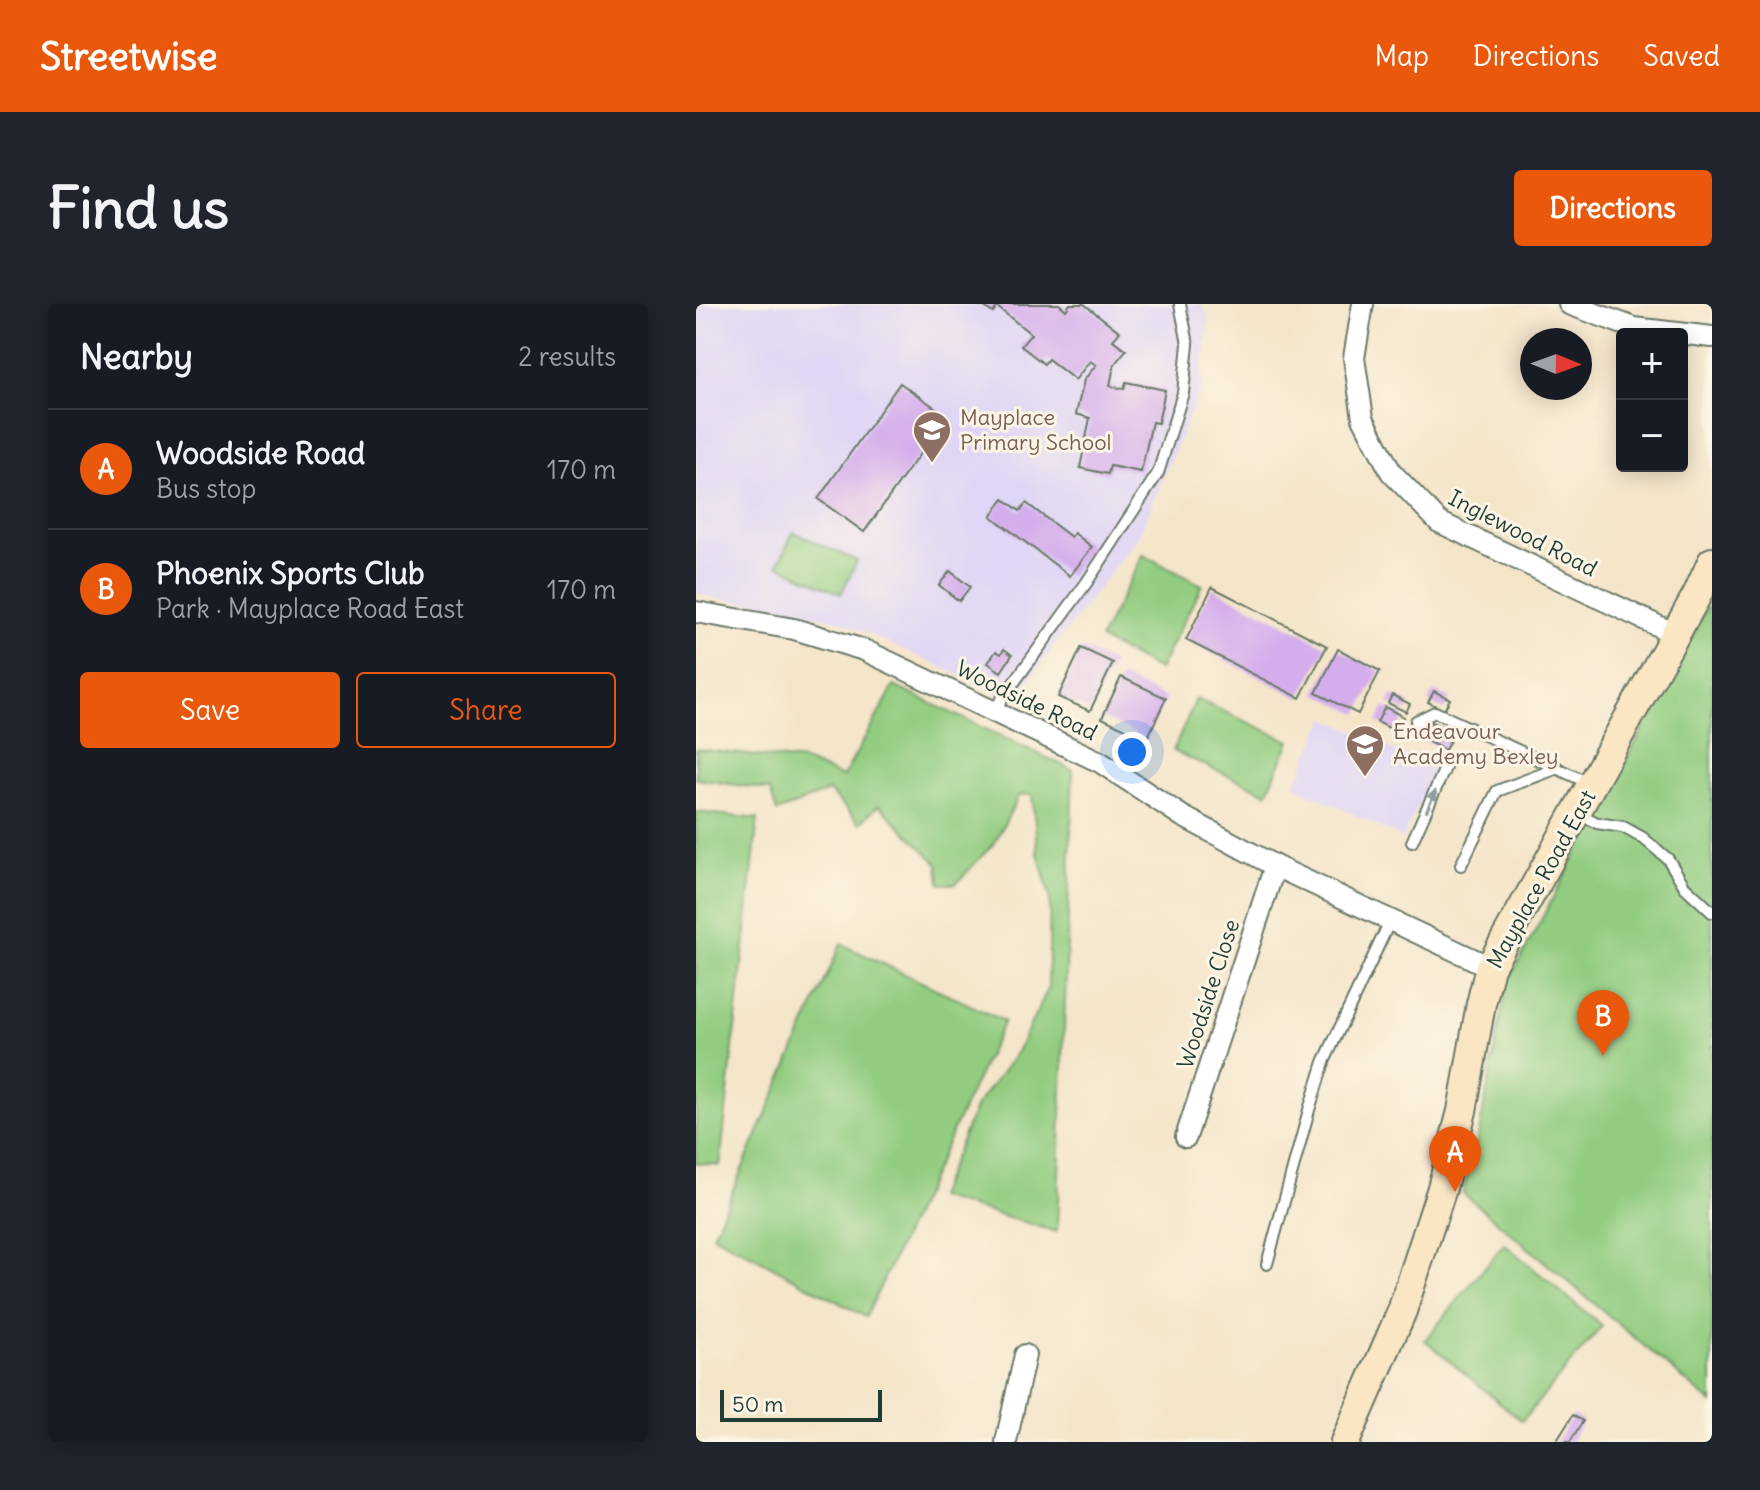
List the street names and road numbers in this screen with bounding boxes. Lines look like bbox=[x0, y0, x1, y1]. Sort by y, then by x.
street label: Inglewood Road bbox=[1444, 484, 1602, 583]
street label: Woodside Road bbox=[952, 654, 1102, 746]
street label: Mayplace Road East bbox=[1480, 785, 1602, 973]
street label: Woodside Close bbox=[1171, 916, 1245, 1072]

